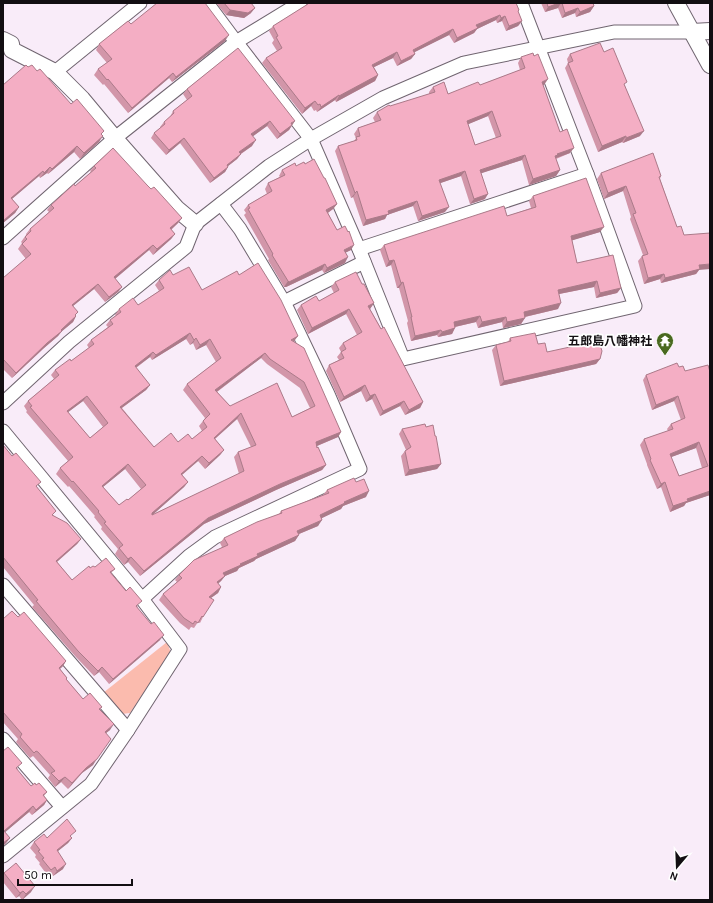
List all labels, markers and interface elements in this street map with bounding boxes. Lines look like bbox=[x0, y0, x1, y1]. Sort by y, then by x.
temple icon: 五郎島八幡神社 bbox=[655, 331, 675, 356]
place label: 五郎島八幡神社 bbox=[568, 334, 652, 348]
north arrow bbox=[657, 847, 697, 887]
scale bar bbox=[18, 861, 132, 887]
text: 50 m bbox=[24, 868, 52, 882]
text: N bbox=[668, 869, 680, 883]

